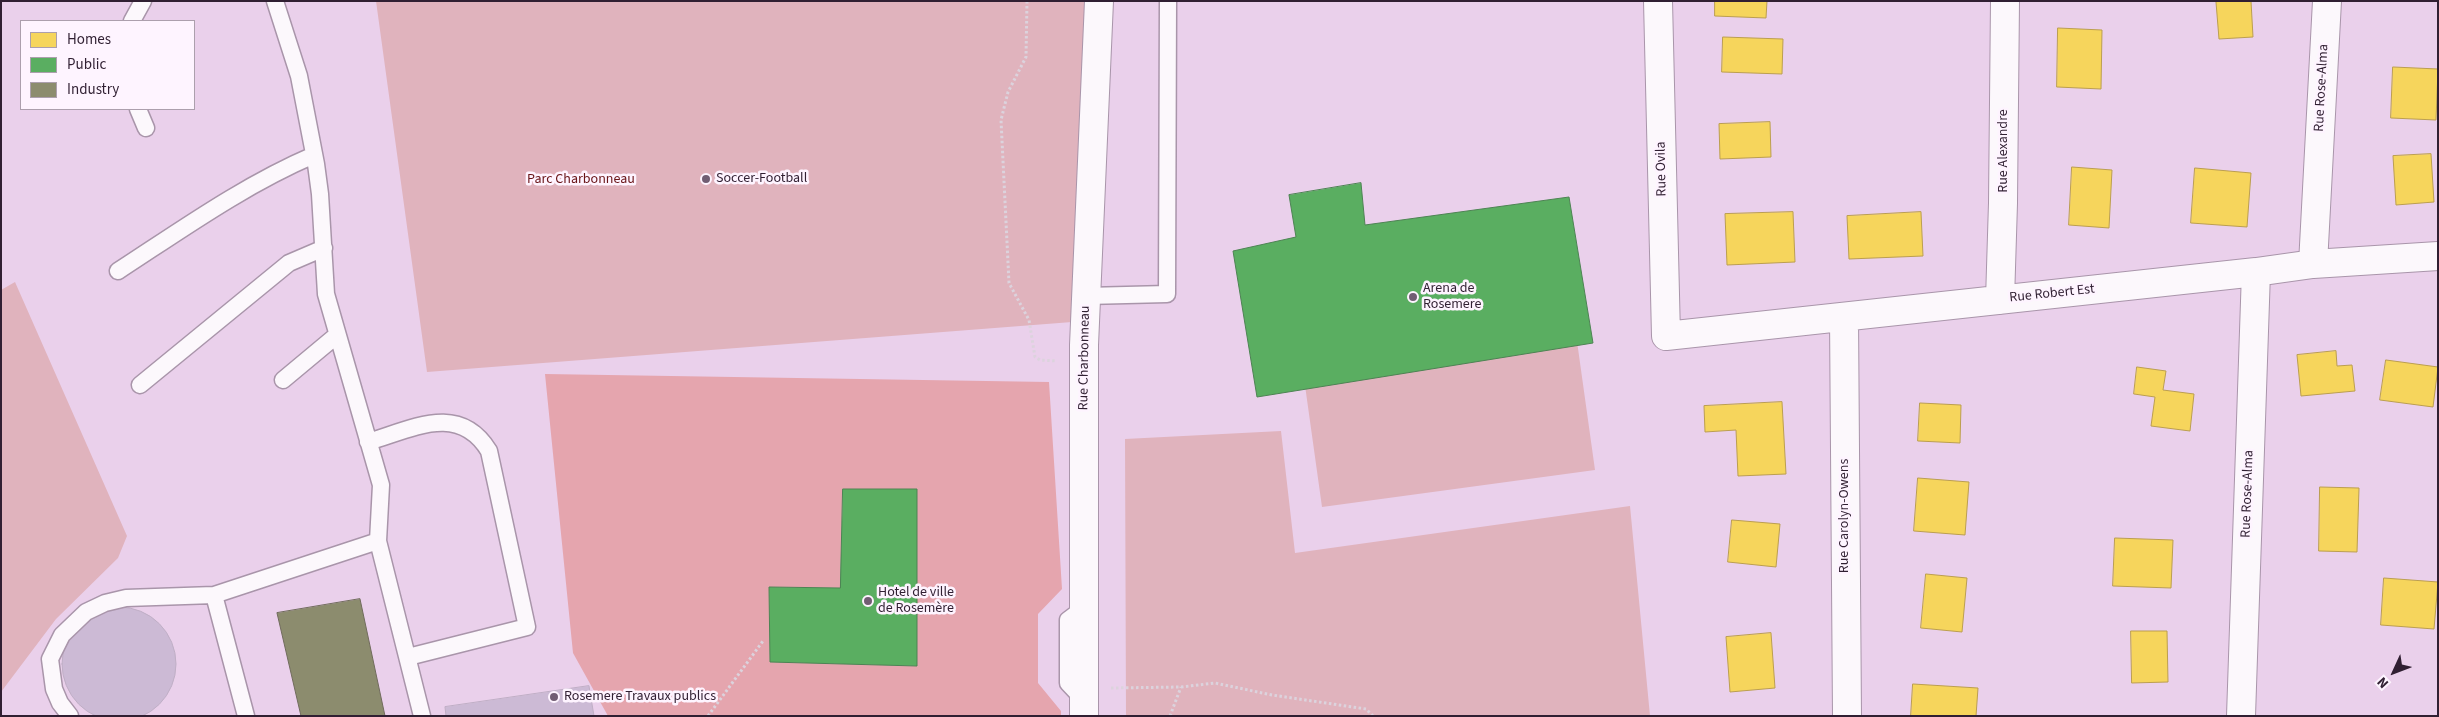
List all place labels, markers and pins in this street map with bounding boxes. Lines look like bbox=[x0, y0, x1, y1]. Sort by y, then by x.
place label: Soccer-Football bbox=[716, 171, 807, 187]
marker: Soccer-Football bbox=[700, 173, 712, 185]
place label: Arena de Rosemere bbox=[1423, 281, 1481, 314]
marker: Arena de Rosemere bbox=[1407, 291, 1419, 303]
place label: Hotel de ville de Rosemère bbox=[878, 585, 954, 618]
marker: Hotel de ville de Rosemère bbox=[862, 595, 874, 607]
place label: Rosemere Travaux publics bbox=[564, 689, 716, 705]
marker: Rosemere Travaux publics bbox=[548, 691, 560, 703]

